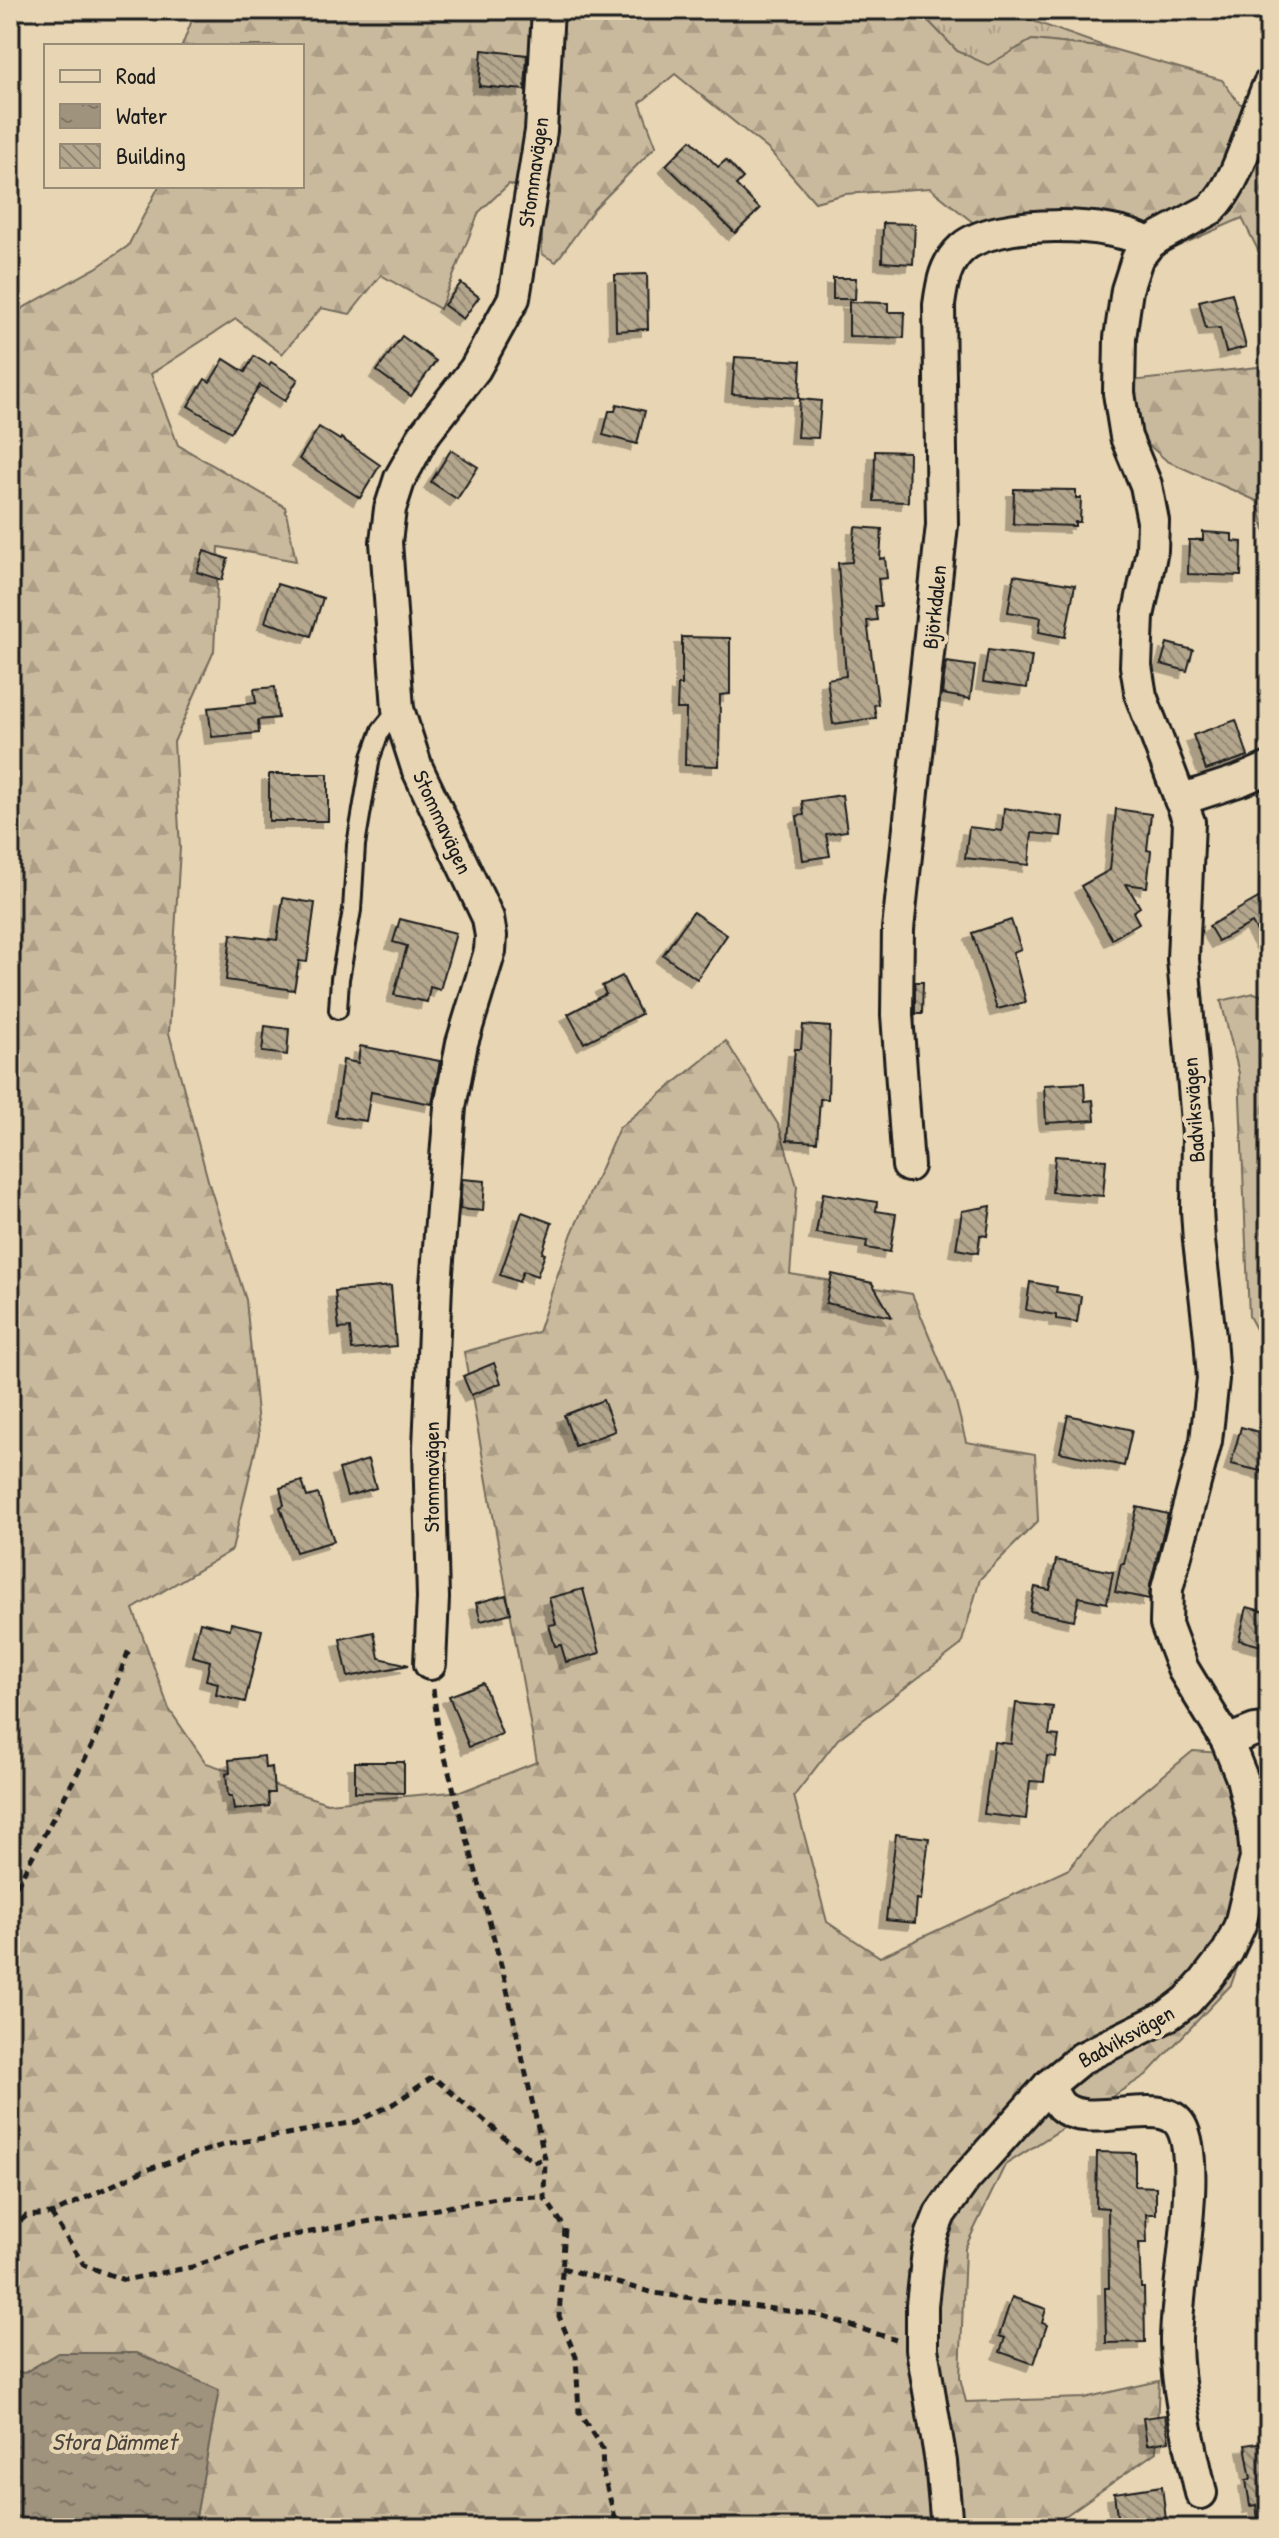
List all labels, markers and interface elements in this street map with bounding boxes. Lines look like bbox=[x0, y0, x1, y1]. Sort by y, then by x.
legend bbox=[44, 44, 304, 188]
text: Road bbox=[116, 59, 155, 91]
text: Water bbox=[116, 99, 167, 131]
street label: Stommavägen bbox=[510, 115, 556, 229]
text: Building bbox=[116, 139, 186, 171]
street label: Björkdalen bbox=[915, 563, 953, 651]
street label: Stommavägen bbox=[406, 765, 480, 879]
street label: Badviksvägen bbox=[1174, 1056, 1212, 1164]
street label: Stommavägen bbox=[416, 1422, 446, 1533]
street label: Badviksvägen bbox=[1073, 1997, 1179, 2075]
water label: Stora Dämmet bbox=[52, 2425, 180, 2457]

